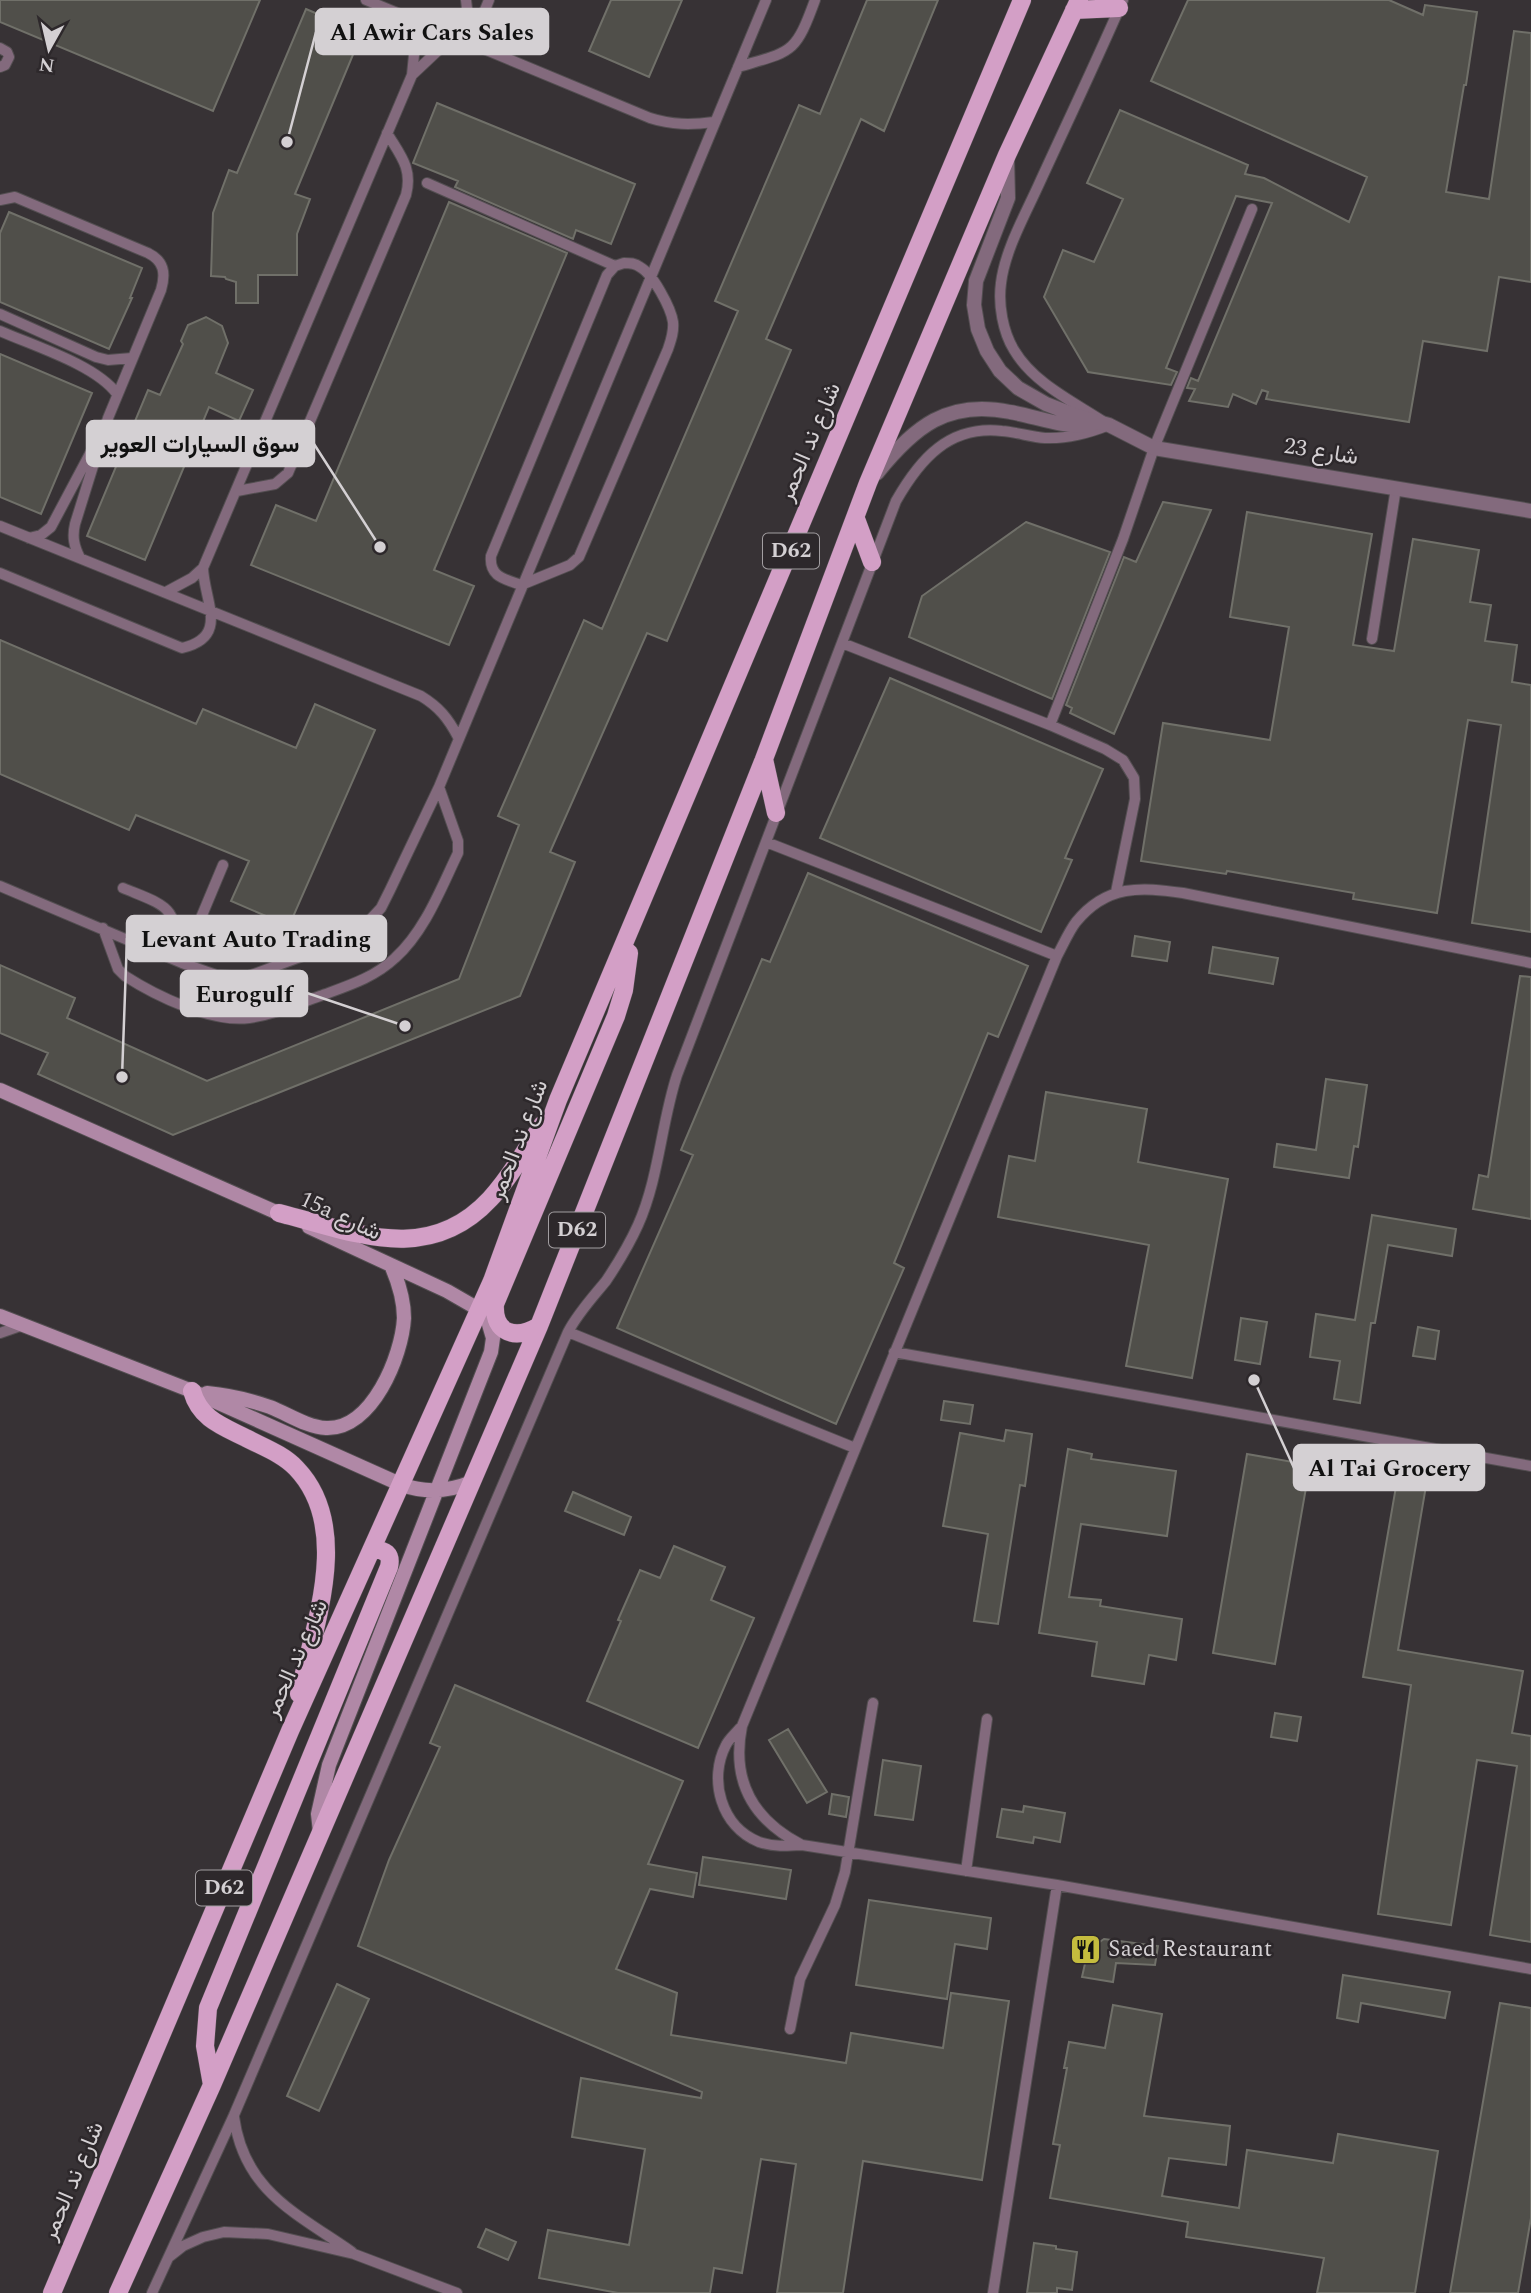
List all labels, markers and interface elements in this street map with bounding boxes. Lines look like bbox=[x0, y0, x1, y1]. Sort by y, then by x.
callout: Al Awir Cars Sales bbox=[316, 9, 548, 54]
north arrow bbox=[14, 14, 84, 84]
text: Al Awir Cars Sales bbox=[330, 15, 534, 51]
text: N bbox=[37, 49, 57, 80]
street label: شارع ند الحمر bbox=[769, 377, 851, 508]
callout: سوق السيارات العوير bbox=[87, 421, 314, 466]
text: سوق السيارات العوير bbox=[100, 427, 299, 463]
street label: شارع 23 bbox=[1281, 429, 1361, 475]
road number: D62 bbox=[763, 534, 819, 568]
callout: Levant Auto Trading bbox=[127, 916, 386, 961]
text: Levant Auto Trading bbox=[141, 922, 371, 958]
callout: Eurogulf bbox=[181, 971, 307, 1016]
text: Eurogulf bbox=[195, 977, 295, 1013]
street label: شارع ند الحمر bbox=[480, 1075, 558, 1206]
street label: 15a شارع bbox=[294, 1182, 386, 1250]
road number: D62 bbox=[549, 1212, 605, 1248]
callout: Al Tai Grocery bbox=[1294, 1445, 1484, 1490]
text: Al Tai Grocery bbox=[1308, 1451, 1472, 1487]
street label: شارع ند الحمر bbox=[254, 1594, 338, 1725]
road number: D62 bbox=[196, 1870, 252, 1906]
restaurant icon: Saed Restaurant bbox=[1068, 1932, 1102, 1966]
place label: Saed Restaurant bbox=[1108, 1932, 1272, 1967]
street label: شارع ند الحمر bbox=[32, 2116, 114, 2247]

